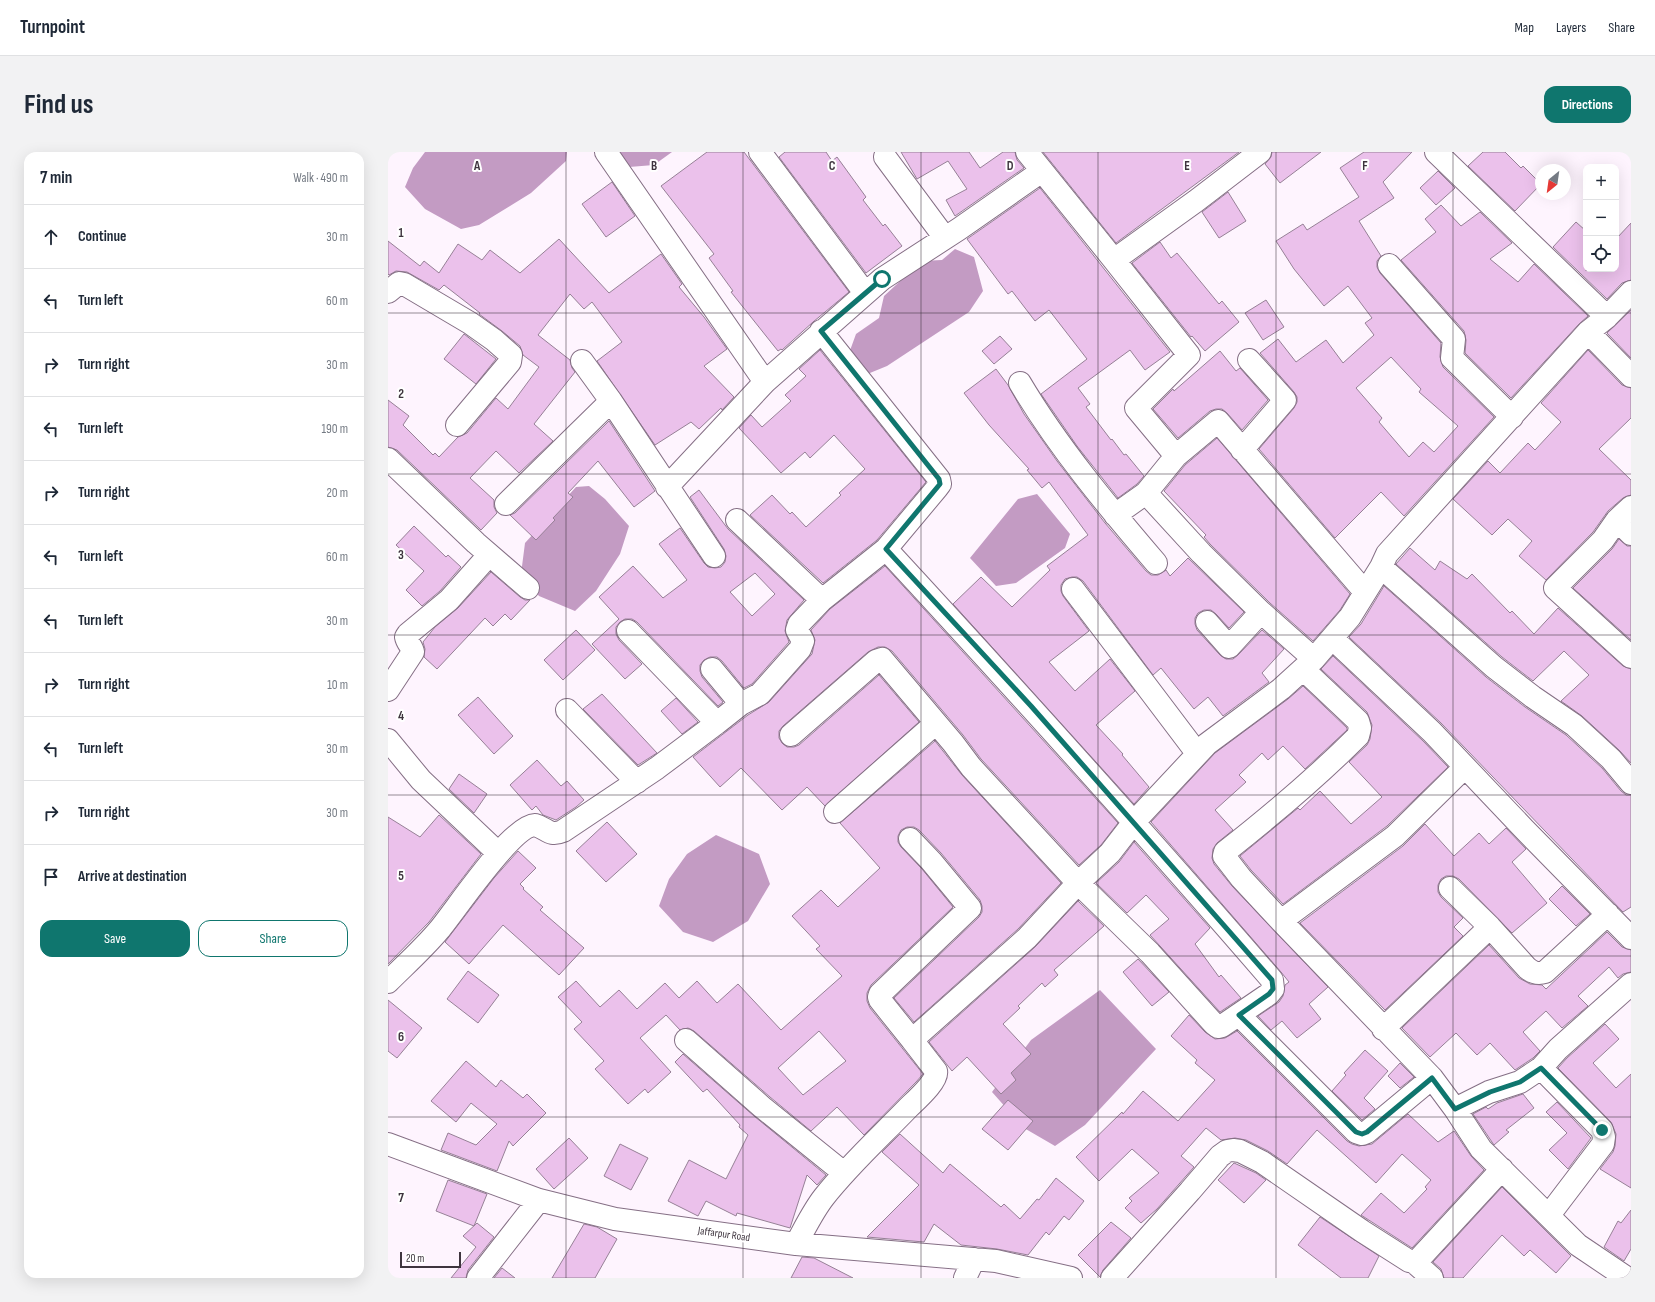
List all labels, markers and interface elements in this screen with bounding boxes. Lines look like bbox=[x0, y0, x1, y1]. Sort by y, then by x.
text: Turnpoint bbox=[20, 16, 85, 39]
text: Map bbox=[1514, 19, 1534, 36]
text: Layers bbox=[1556, 19, 1586, 36]
text: Share bbox=[1608, 19, 1635, 36]
button: Directions bbox=[1544, 86, 1631, 123]
text: Find us bbox=[24, 88, 93, 121]
text: A bbox=[473, 158, 481, 174]
text: B bbox=[651, 158, 657, 174]
text: C bbox=[829, 158, 836, 174]
text: D bbox=[1007, 158, 1014, 174]
text: E bbox=[1184, 158, 1190, 174]
text: F bbox=[1362, 158, 1368, 174]
north arrow bbox=[1535, 164, 1571, 200]
map controls bbox=[1583, 164, 1619, 272]
button: + bbox=[1583, 164, 1619, 200]
text: 7 min bbox=[40, 168, 72, 188]
text: Walk · 490 m bbox=[293, 170, 348, 186]
button: − bbox=[1583, 200, 1619, 236]
text: 1 bbox=[398, 225, 404, 241]
icon: ahead bbox=[40, 226, 62, 248]
text: Continue bbox=[78, 227, 127, 246]
text: 30 m bbox=[326, 229, 348, 245]
button: locate bbox=[1583, 236, 1619, 272]
route start bbox=[873, 270, 891, 288]
icon: left bbox=[40, 290, 62, 312]
text: Turn left bbox=[78, 291, 123, 310]
text: 60 m bbox=[326, 293, 348, 309]
icon: right bbox=[40, 354, 62, 376]
text: Turn right bbox=[78, 355, 130, 374]
text: 30 m bbox=[326, 357, 348, 373]
text: 2 bbox=[398, 386, 404, 402]
icon: left bbox=[40, 418, 62, 440]
text: Turn left bbox=[78, 419, 123, 438]
text: 190 m bbox=[321, 421, 348, 437]
icon: right bbox=[40, 482, 62, 504]
text: Turn right bbox=[78, 483, 130, 502]
text: 20 m bbox=[326, 485, 348, 501]
icon: left bbox=[40, 546, 62, 568]
text: Turn left bbox=[78, 547, 123, 566]
text: 3 bbox=[398, 547, 404, 563]
text: 60 m bbox=[326, 549, 348, 565]
icon: left bbox=[40, 610, 62, 632]
text: Turn left bbox=[78, 611, 123, 630]
text: 30 m bbox=[326, 613, 348, 629]
icon: right bbox=[40, 674, 62, 696]
text: Turn right bbox=[78, 675, 130, 694]
text: 10 m bbox=[327, 677, 348, 693]
text: 4 bbox=[398, 708, 404, 724]
icon: left bbox=[40, 738, 62, 760]
text: Turn left bbox=[78, 739, 123, 758]
text: 30 m bbox=[326, 741, 348, 757]
icon: right bbox=[40, 802, 62, 824]
text: Turn right bbox=[78, 803, 130, 822]
text: 30 m bbox=[326, 805, 348, 821]
icon: arrive bbox=[40, 866, 62, 888]
text: Arrive at destination bbox=[78, 867, 187, 886]
text: 5 bbox=[398, 868, 404, 884]
button: Save bbox=[40, 920, 190, 957]
button: Share bbox=[198, 920, 348, 957]
text: 6 bbox=[398, 1029, 404, 1045]
route end bbox=[1593, 1121, 1611, 1139]
text: 7 bbox=[398, 1190, 404, 1206]
street label: Jaffarpur Road bbox=[696, 1224, 751, 1244]
scale bar bbox=[400, 1250, 461, 1269]
text: 20 m bbox=[406, 1252, 424, 1265]

